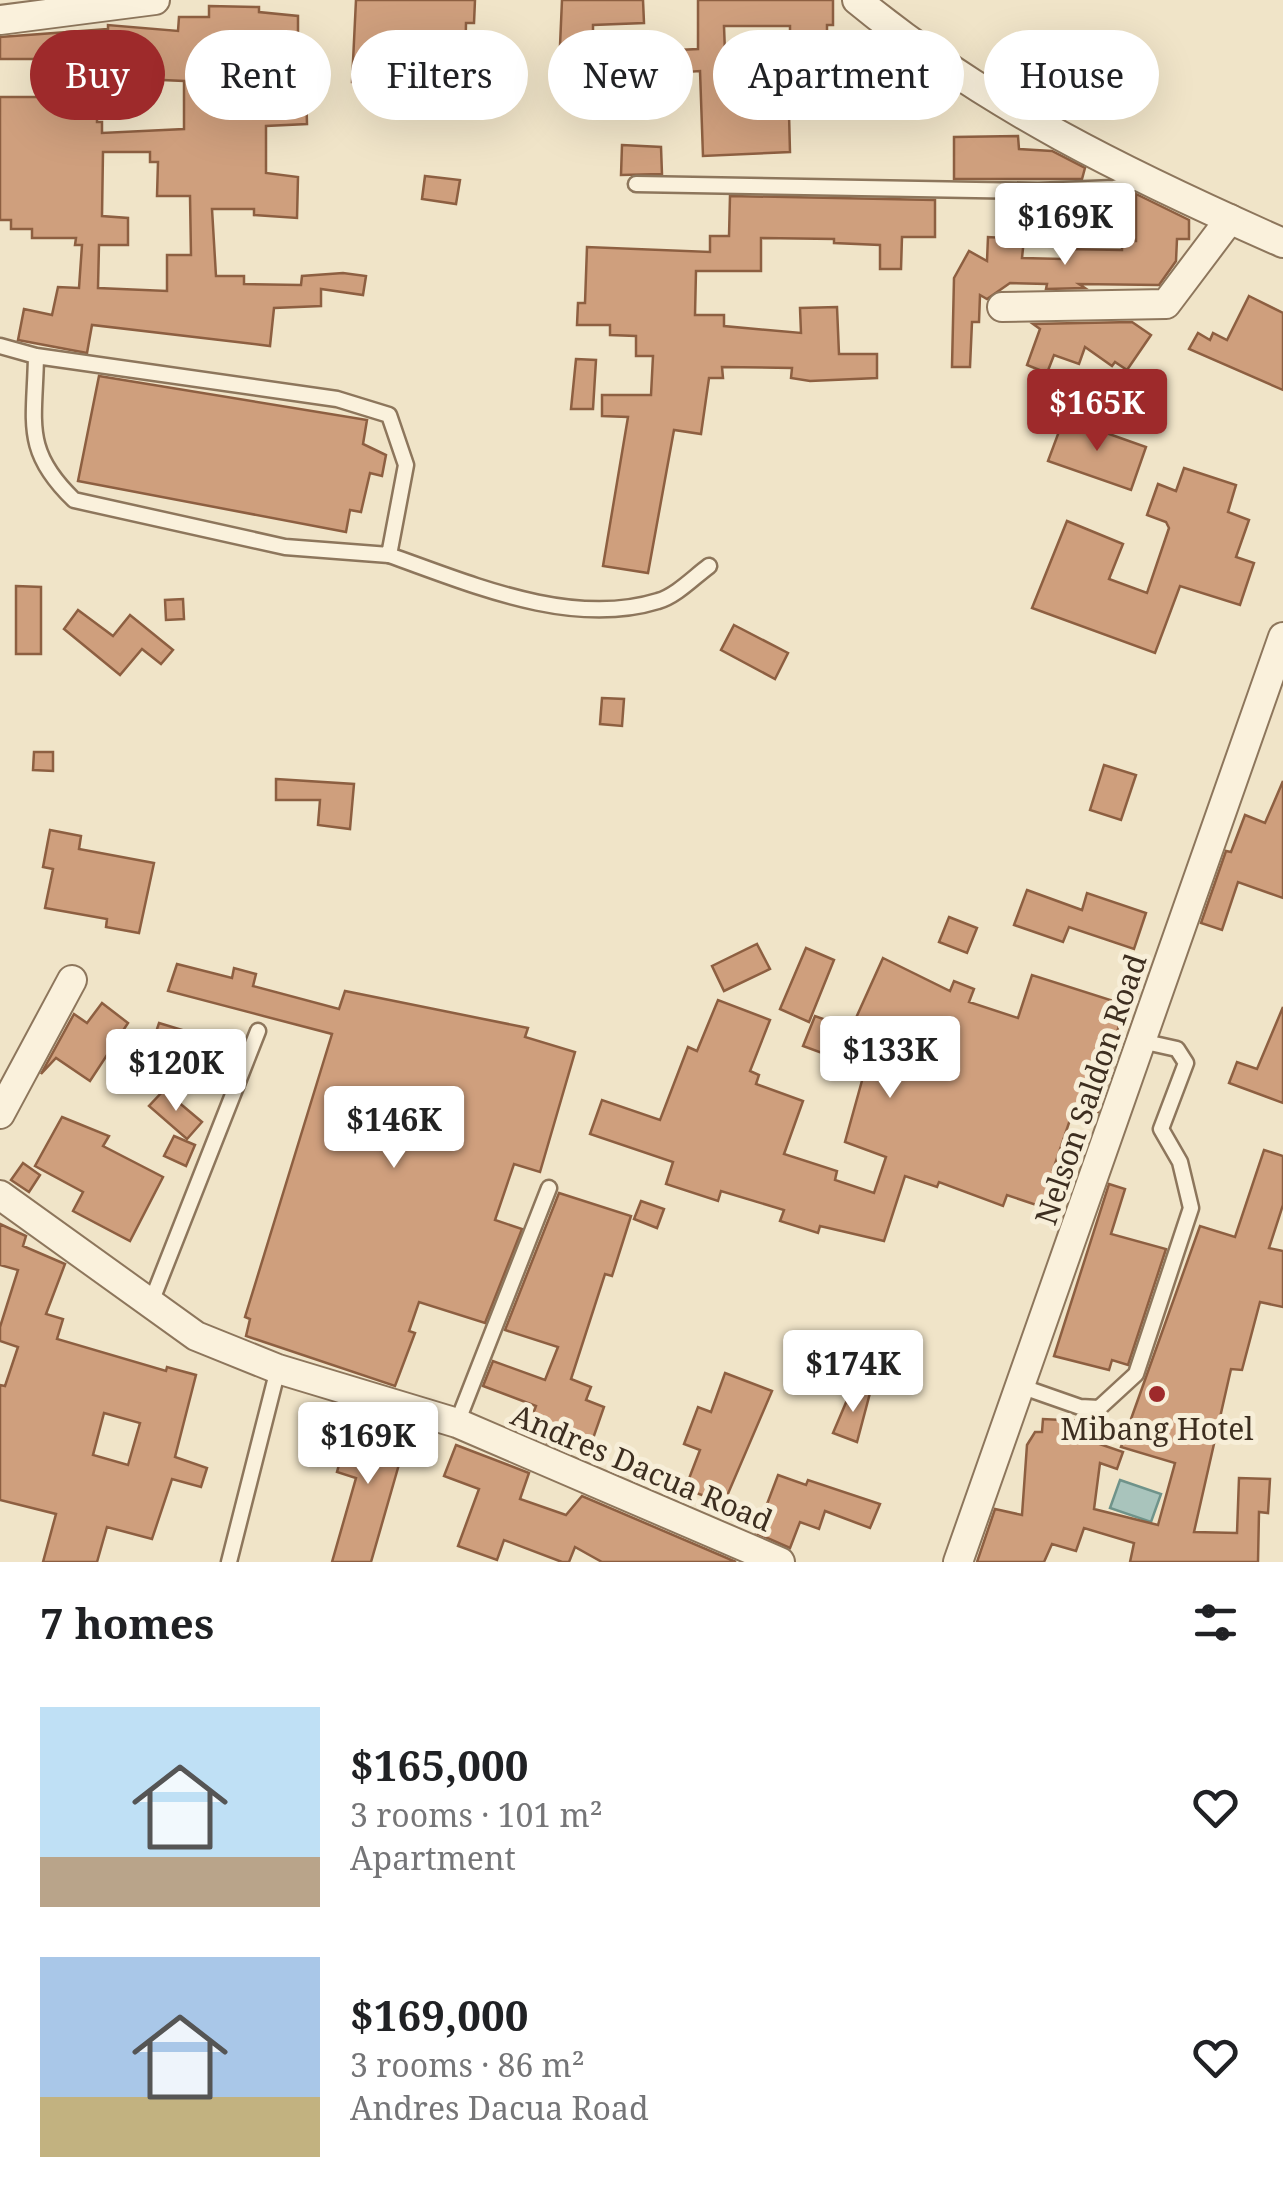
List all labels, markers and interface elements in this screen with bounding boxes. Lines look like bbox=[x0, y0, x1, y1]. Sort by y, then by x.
chip: Buy bbox=[30, 30, 165, 120]
chip: Rent bbox=[185, 30, 331, 120]
chip: Filters bbox=[351, 30, 528, 120]
chip: New bbox=[548, 30, 693, 120]
chip: Apartment bbox=[713, 30, 964, 120]
chip: House bbox=[984, 30, 1159, 120]
pin: $169K bbox=[995, 183, 1135, 268]
text: $169K bbox=[1017, 194, 1113, 237]
pin: $165K bbox=[1027, 369, 1167, 454]
text: $165K bbox=[1049, 380, 1145, 423]
street label: Nelson Saldon Road bbox=[1024, 948, 1156, 1230]
pin: $133K bbox=[820, 1016, 960, 1101]
text: $133K bbox=[842, 1027, 938, 1070]
pin: $120K bbox=[106, 1029, 246, 1114]
text: $120K bbox=[128, 1040, 224, 1083]
pin: $146K bbox=[324, 1086, 464, 1171]
text: $146K bbox=[346, 1097, 442, 1140]
pin: $174K bbox=[783, 1330, 923, 1415]
text: $174K bbox=[805, 1341, 901, 1384]
marker: Mibang Hotel bbox=[1146, 1383, 1168, 1405]
street label: Andres Dacua Road bbox=[505, 1393, 779, 1541]
pin: $169K bbox=[298, 1402, 438, 1487]
place label: Mibang Hotel bbox=[1060, 1408, 1254, 1449]
text: $169K bbox=[320, 1413, 416, 1456]
text: 7 homes bbox=[40, 1594, 214, 1651]
icon: filters bbox=[1188, 1595, 1243, 1650]
text: $165,000 bbox=[350, 1736, 528, 1793]
icon: home bbox=[120, 1747, 240, 1867]
icon: heart bbox=[1188, 1780, 1243, 1835]
text: 3 rooms · 101 m² bbox=[350, 1793, 603, 1836]
text: Apartment bbox=[350, 1836, 516, 1879]
text: $169,000 bbox=[350, 1986, 528, 2043]
icon: home bbox=[120, 1997, 240, 2117]
icon: heart bbox=[1188, 2030, 1243, 2085]
text: 3 rooms · 86 m² bbox=[350, 2043, 585, 2086]
text: Andres Dacua Road bbox=[350, 2086, 649, 2129]

